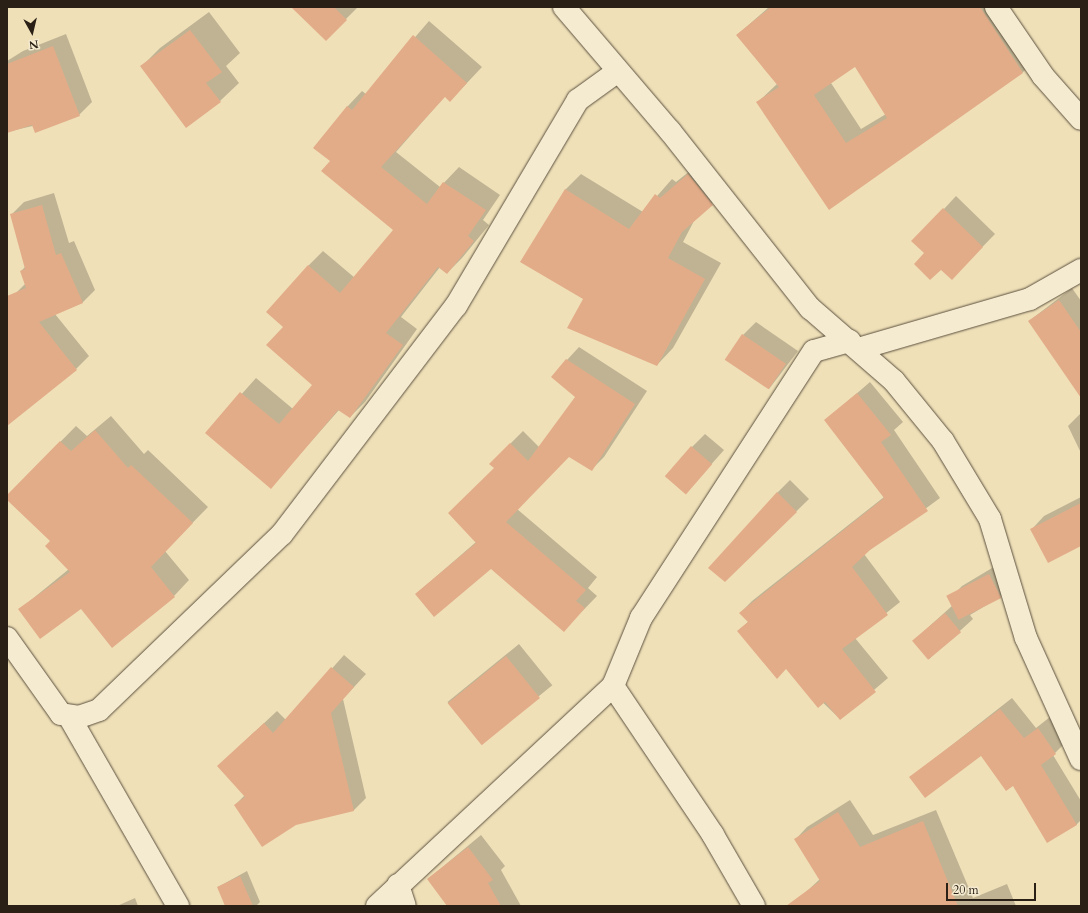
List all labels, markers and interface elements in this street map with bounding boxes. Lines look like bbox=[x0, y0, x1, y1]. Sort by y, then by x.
north arrow bbox=[12, 12, 52, 52]
text: N bbox=[28, 36, 40, 52]
scale bar bbox=[948, 875, 1038, 901]
text: 20 m bbox=[953, 882, 979, 898]

